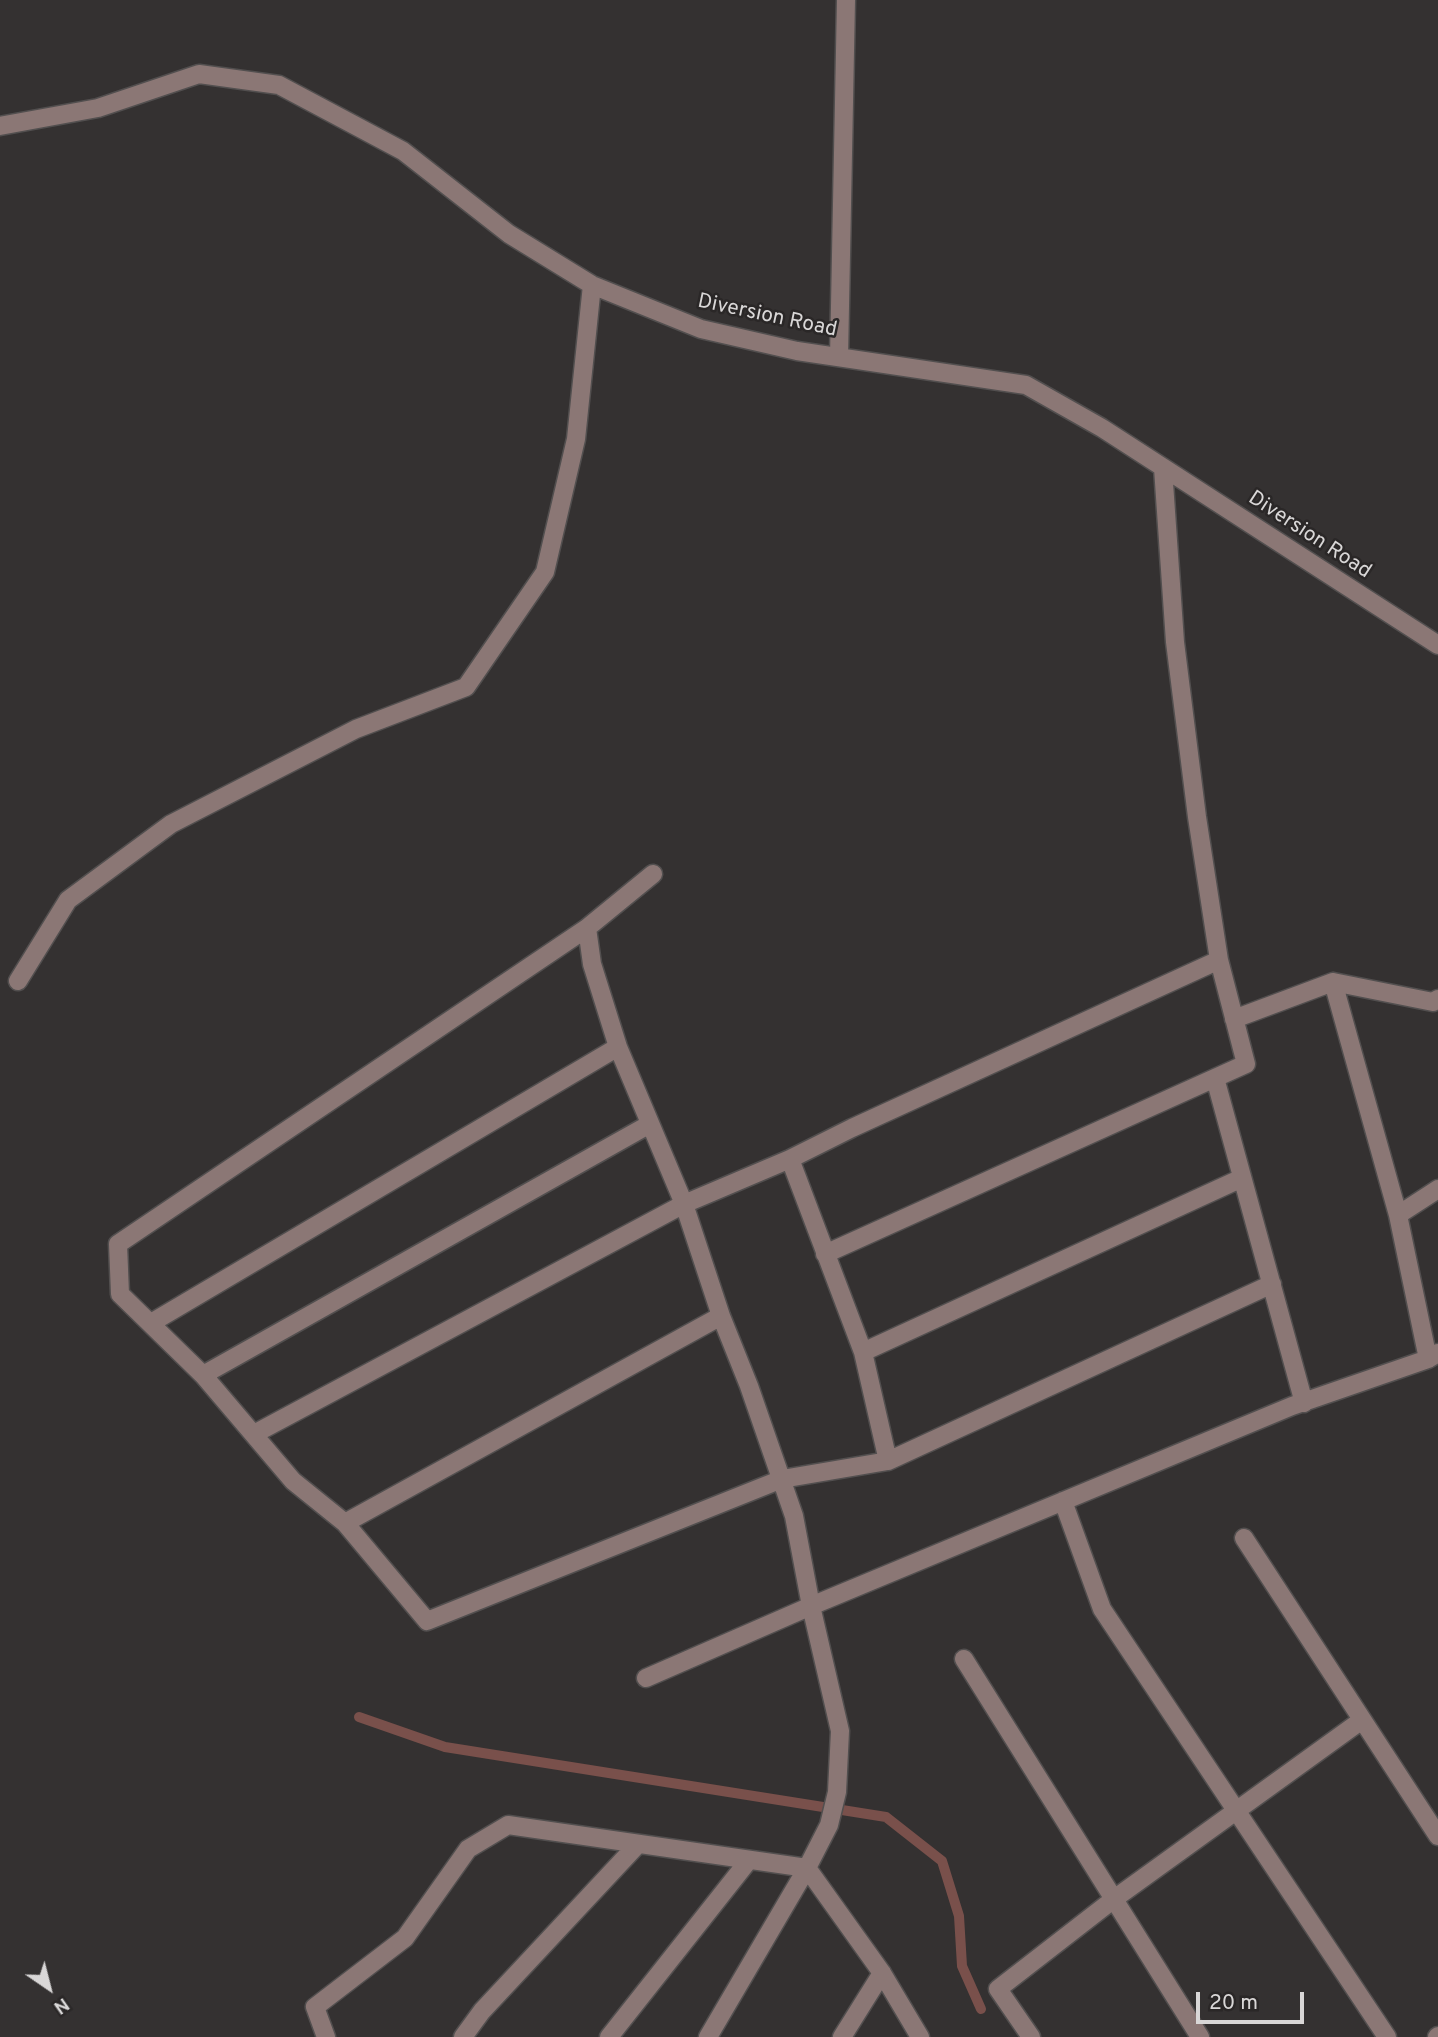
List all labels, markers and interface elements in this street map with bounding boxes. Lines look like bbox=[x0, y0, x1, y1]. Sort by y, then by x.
street label: Diversion Road bbox=[695, 290, 839, 344]
street label: Diversion Road bbox=[1243, 487, 1375, 585]
north arrow bbox=[14, 1953, 84, 2023]
scale bar bbox=[1200, 1978, 1308, 2022]
text: 20 m bbox=[1209, 1990, 1258, 2017]
text: N bbox=[49, 1991, 74, 2019]

